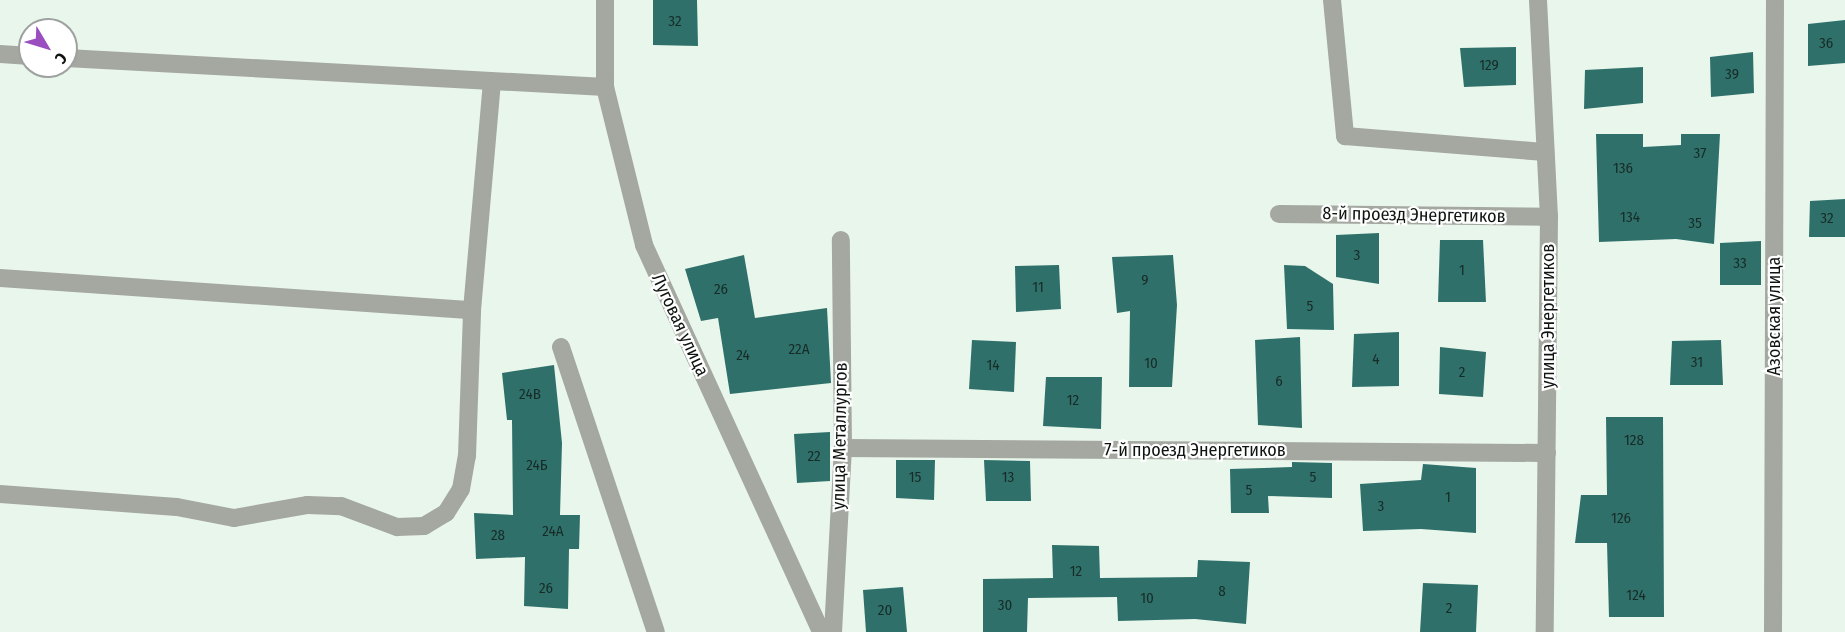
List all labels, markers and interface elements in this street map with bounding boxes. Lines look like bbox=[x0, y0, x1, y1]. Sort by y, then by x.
house number: 32 bbox=[668, 13, 682, 31]
north arrow bbox=[18, 18, 78, 78]
house number: 36 bbox=[1819, 35, 1833, 53]
text: С bbox=[51, 49, 71, 67]
house number: 129 bbox=[1479, 57, 1499, 75]
house number: 39 bbox=[1725, 66, 1739, 84]
house number: 37 bbox=[1694, 145, 1706, 163]
house number: 136 bbox=[1613, 160, 1633, 178]
street label: 8-й проезд Энергетиков bbox=[1322, 203, 1506, 227]
house number: 134 bbox=[1620, 209, 1640, 227]
house number: 32 bbox=[1820, 210, 1834, 228]
house number: 35 bbox=[1688, 215, 1702, 233]
street label: улица Энергетиков bbox=[1537, 244, 1559, 388]
house number: 3 bbox=[1354, 247, 1360, 265]
house number: 33 bbox=[1733, 255, 1747, 273]
street label: Азовская улица bbox=[1763, 257, 1785, 375]
house number: 1 bbox=[1459, 262, 1465, 280]
street label: Луговая улица bbox=[647, 270, 713, 380]
house number: 9 bbox=[1141, 272, 1149, 290]
house number: 11 bbox=[1032, 279, 1044, 297]
house number: 26 bbox=[714, 281, 728, 299]
house number: 5 bbox=[1307, 298, 1313, 316]
house number: 22А bbox=[788, 341, 810, 359]
house number: 24 bbox=[736, 347, 750, 365]
house number: 4 bbox=[1372, 351, 1380, 369]
house number: 31 bbox=[1691, 354, 1703, 372]
house number: 10 bbox=[1144, 355, 1158, 373]
house number: 14 bbox=[986, 357, 1000, 375]
street label: улица Металлургов bbox=[828, 362, 852, 510]
house number: 2 bbox=[1459, 364, 1465, 382]
house number: 6 bbox=[1275, 373, 1283, 391]
house number: 24В bbox=[519, 386, 541, 404]
house number: 12 bbox=[1067, 392, 1079, 410]
house number: 128 bbox=[1624, 432, 1644, 450]
street label: 7-й проезд Энергетиков bbox=[1104, 439, 1286, 461]
house number: 22 bbox=[807, 448, 821, 466]
house number: 24Б bbox=[526, 457, 548, 475]
house number: 15 bbox=[909, 469, 921, 487]
house number: 13 bbox=[1002, 469, 1014, 487]
house number: 5 bbox=[1310, 469, 1316, 487]
house number: 5 bbox=[1246, 482, 1252, 500]
house number: 1 bbox=[1445, 489, 1451, 507]
house number: 3 bbox=[1378, 498, 1384, 516]
house number: 126 bbox=[1611, 510, 1631, 528]
house number: 24А bbox=[542, 523, 564, 541]
house number: 28 bbox=[491, 527, 505, 545]
house number: 12 bbox=[1070, 563, 1082, 581]
house number: 26 bbox=[539, 580, 553, 598]
house number: 8 bbox=[1218, 583, 1226, 601]
house number: 124 bbox=[1626, 587, 1646, 605]
house number: 10 bbox=[1140, 590, 1154, 608]
house number: 30 bbox=[998, 597, 1012, 615]
house number: 2 bbox=[1446, 600, 1452, 618]
house number: 20 bbox=[878, 602, 892, 620]

